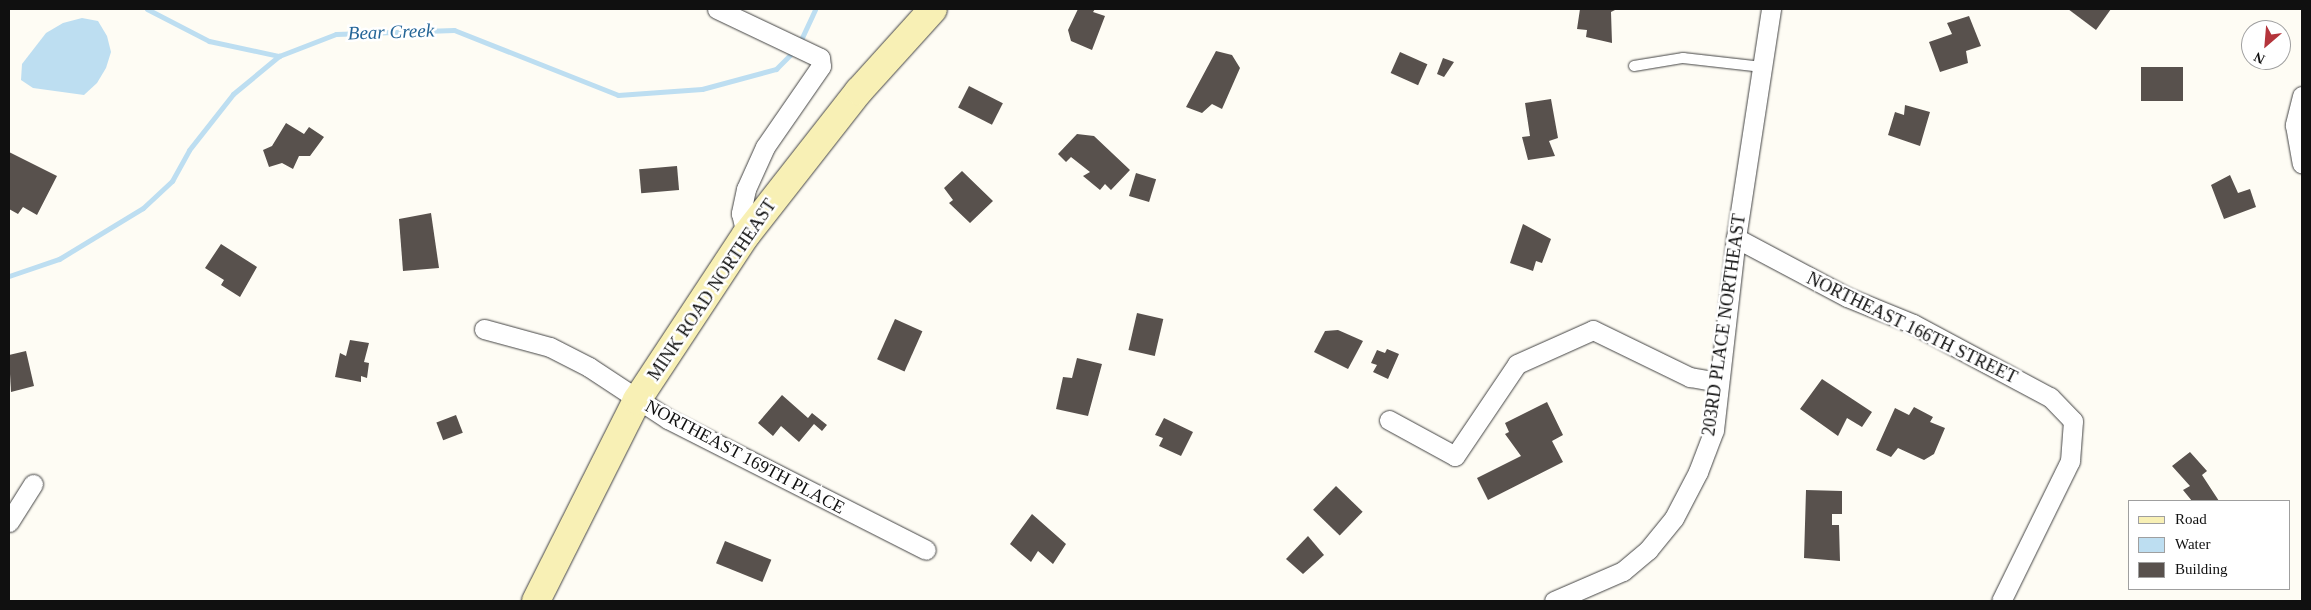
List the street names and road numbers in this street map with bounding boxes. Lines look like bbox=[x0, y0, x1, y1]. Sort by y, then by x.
street label: MINK ROAD NORTHEAST bbox=[643, 195, 781, 385]
street label: 203RD PLACE NORTHEAST bbox=[1698, 213, 1750, 437]
street label: NORTHEAST 166TH STREET bbox=[1803, 267, 2021, 389]
street label: NORTHEAST 169TH PLACE bbox=[642, 395, 848, 519]

